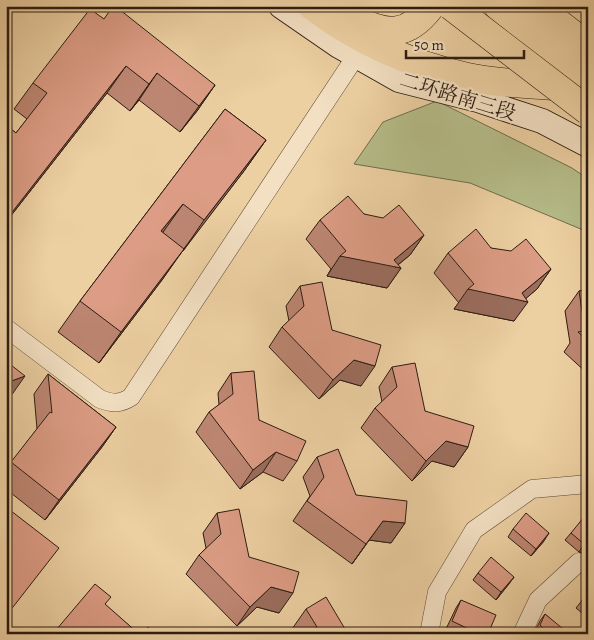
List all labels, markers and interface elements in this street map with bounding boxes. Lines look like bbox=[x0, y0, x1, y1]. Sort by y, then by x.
scale bar bbox=[406, 28, 524, 60]
text: 50 m bbox=[414, 35, 444, 55]
street label: 二环路南三段 bbox=[397, 66, 519, 127]

